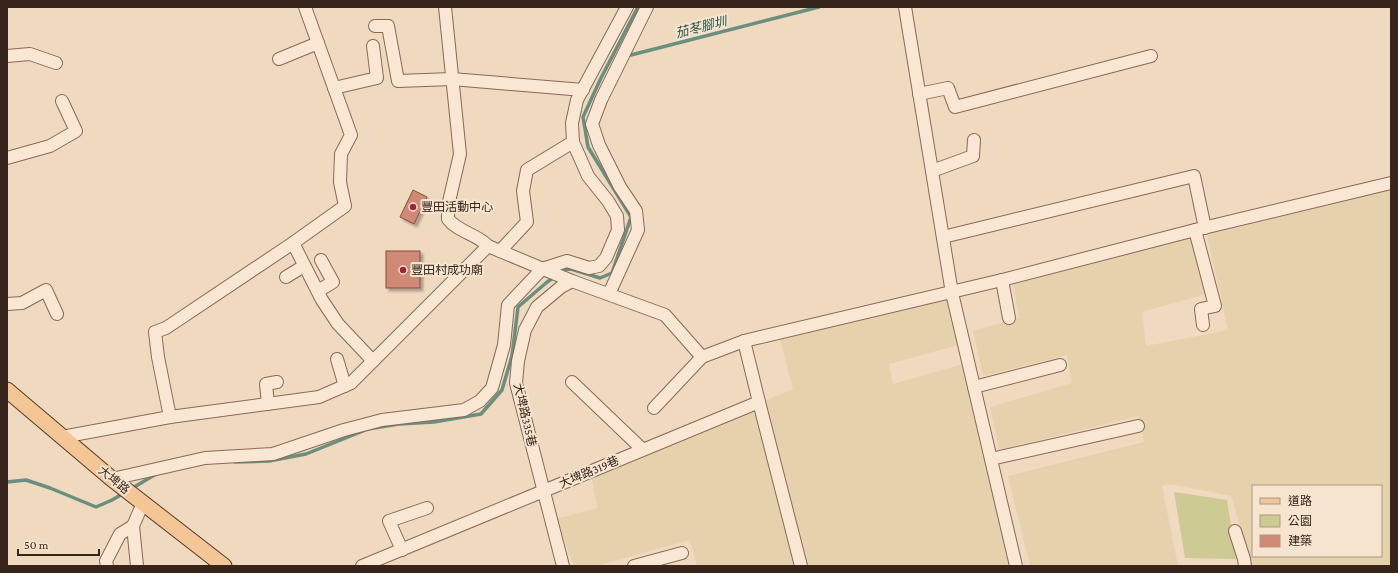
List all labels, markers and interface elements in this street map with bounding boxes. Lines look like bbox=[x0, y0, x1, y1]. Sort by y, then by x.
water label: 茄苳腳圳 bbox=[674, 13, 730, 41]
place label: 豐田活動中心 bbox=[421, 200, 493, 214]
marker: 豐田活動中心 bbox=[408, 202, 418, 212]
place label: 豐田村成功廟 bbox=[411, 263, 483, 277]
marker: 豐田村成功廟 bbox=[398, 265, 408, 275]
street label: 大埤路335巷 bbox=[511, 382, 539, 448]
street label: 大埤路319巷 bbox=[557, 453, 621, 491]
street label: 大埤路 bbox=[96, 463, 132, 497]
legend bbox=[1252, 485, 1382, 557]
text: 道路 bbox=[1288, 494, 1312, 508]
text: 公園 bbox=[1288, 514, 1312, 528]
scale bar bbox=[18, 531, 99, 557]
text: 建築 bbox=[1288, 534, 1312, 548]
text: 50 m bbox=[24, 538, 49, 552]

